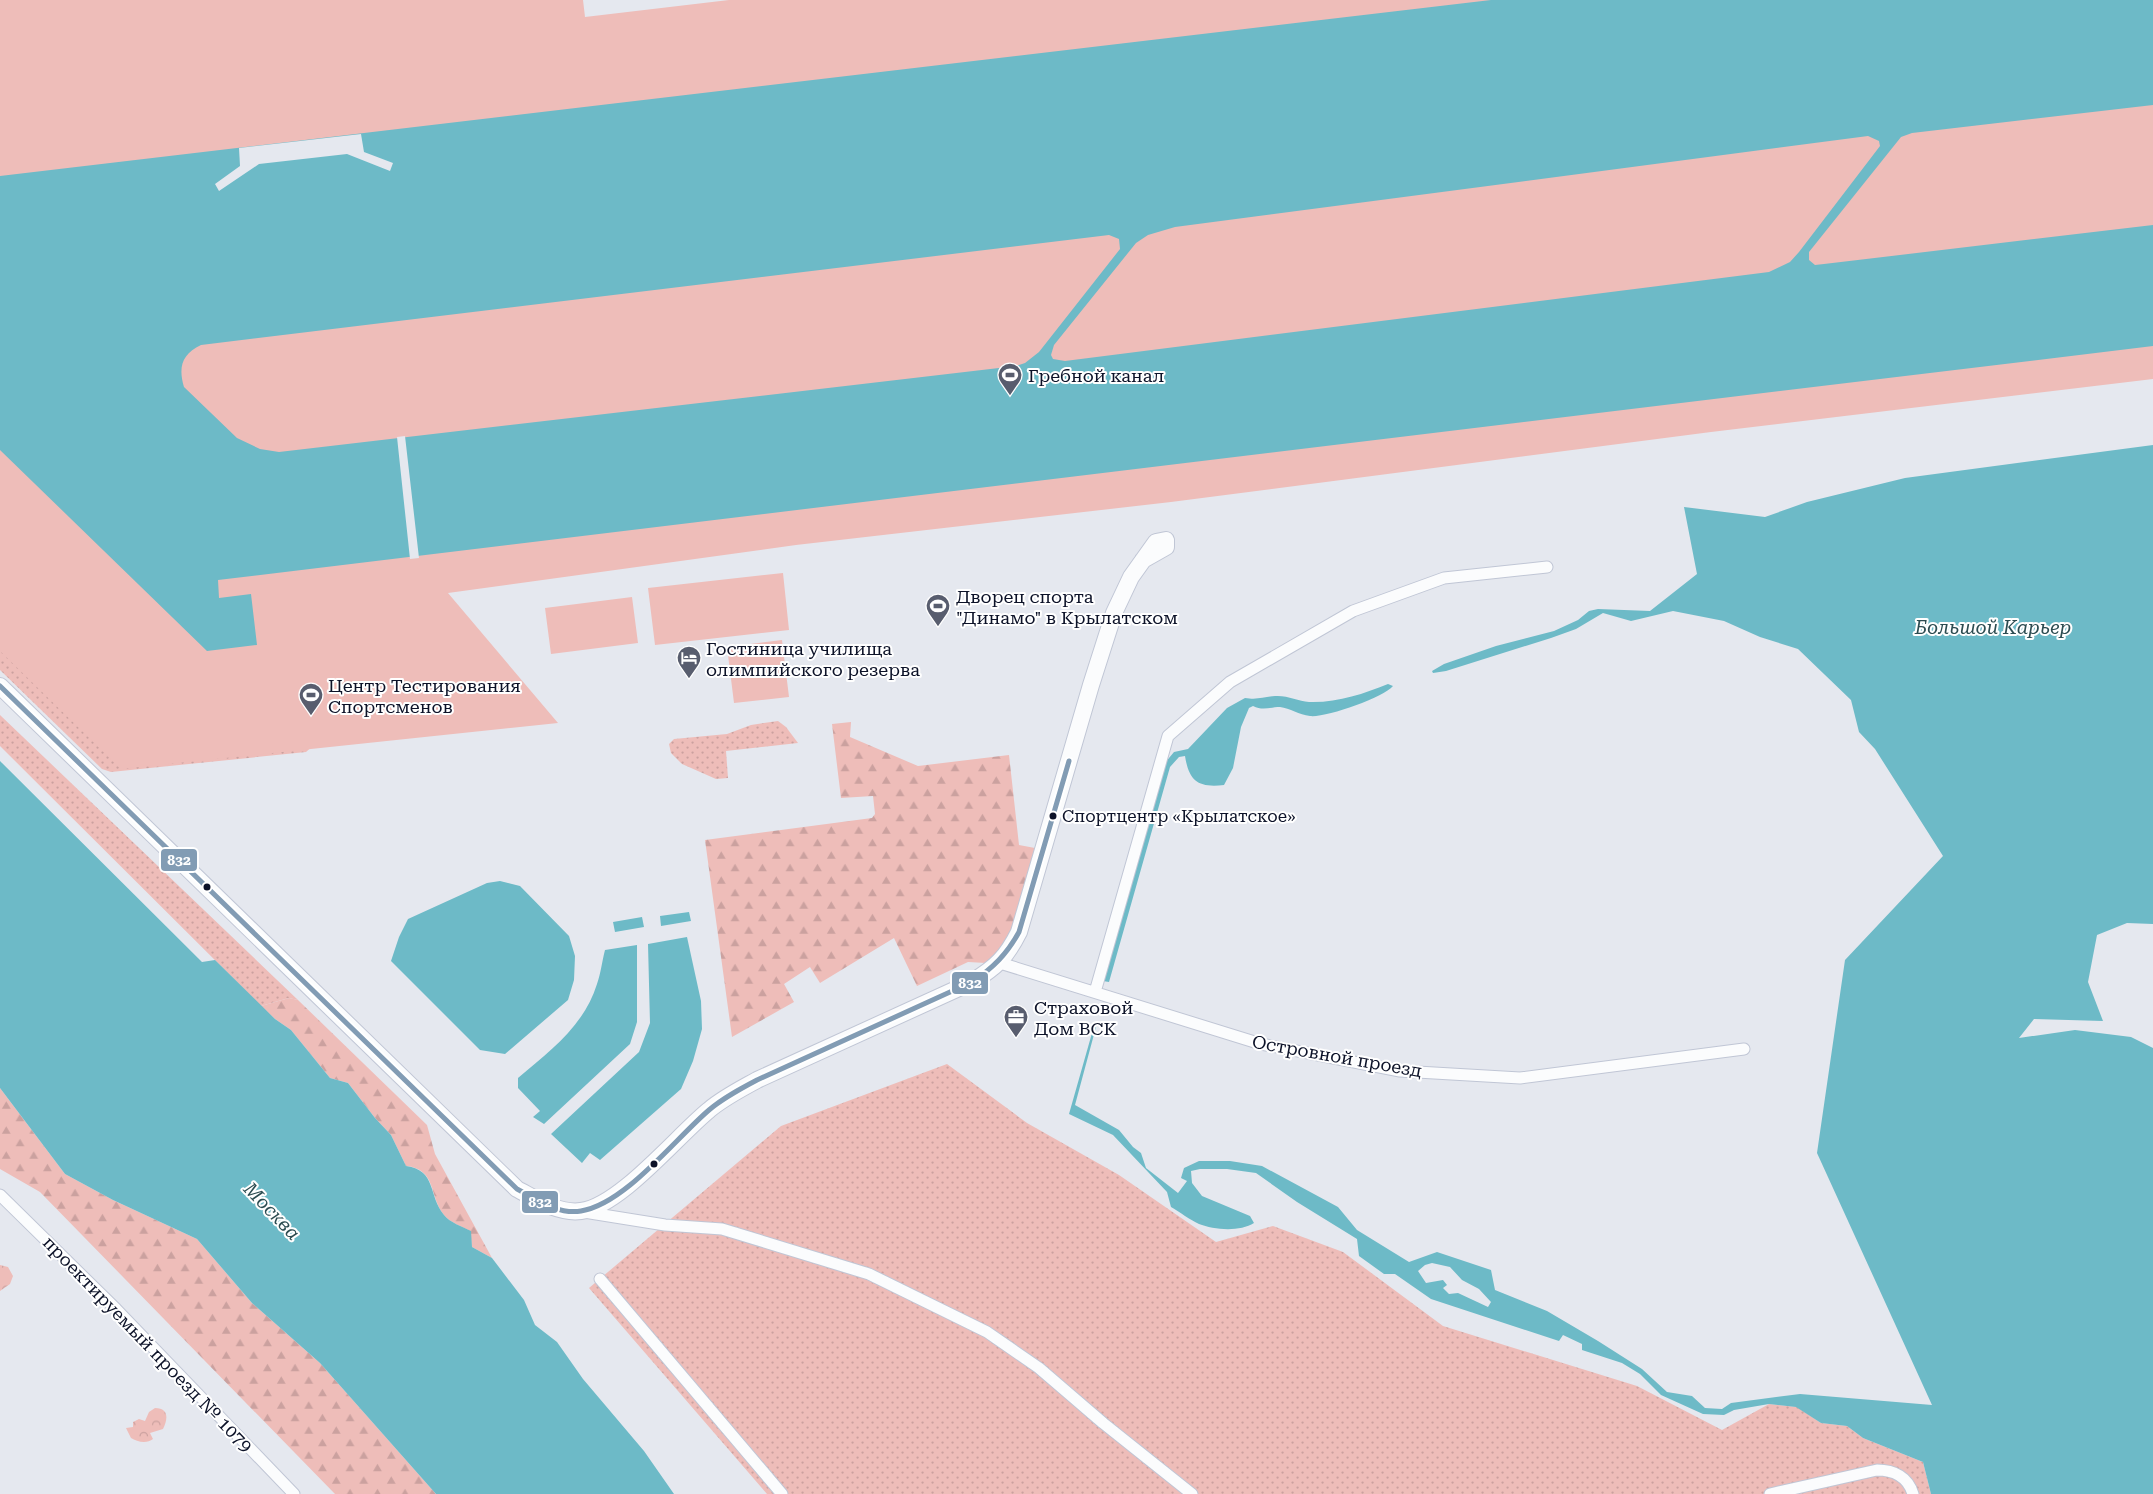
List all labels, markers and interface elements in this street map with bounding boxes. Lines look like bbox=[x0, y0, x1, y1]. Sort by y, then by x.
sports icon: Гребной канал bbox=[997, 362, 1023, 396]
place label: Гребной канал bbox=[1028, 365, 1164, 386]
place label: Дворец спорта "Динамо" в Крылатском bbox=[956, 586, 1178, 628]
sports icon: Дворец спорта "Динамо" в Крылатском bbox=[925, 593, 951, 627]
water label: Большой Карьер bbox=[1914, 616, 2071, 639]
place label: Гостиница училища олимпийского резерва bbox=[706, 638, 920, 680]
hotel icon: Гостиница училища олимпийского резерва bbox=[676, 645, 702, 679]
place label: Центр Тестирования Спортсменов bbox=[328, 675, 521, 717]
sports icon: Центр Тестирования Спортсменов bbox=[298, 682, 324, 716]
place label: Спортцентр «Крылатское» bbox=[1062, 806, 1295, 826]
marker: Спортцентр «Крылатское» bbox=[1048, 811, 1058, 821]
line badge: 832 bbox=[160, 848, 198, 872]
text: 832 bbox=[167, 852, 191, 868]
unlabelled marker bbox=[202, 882, 212, 892]
line badge: 832 bbox=[951, 971, 989, 995]
text: 832 bbox=[958, 975, 982, 991]
place label: Страховой Дом ВСК bbox=[1034, 997, 1133, 1039]
office icon: Страховой Дом ВСК bbox=[1003, 1004, 1029, 1038]
street label: Островной проезд bbox=[1250, 1031, 1424, 1081]
unlabelled marker bbox=[649, 1159, 659, 1169]
water label: Москва bbox=[238, 1177, 305, 1245]
line badge: 832 bbox=[521, 1190, 559, 1214]
text: 832 bbox=[528, 1194, 552, 1210]
street label: проектируемый проезд № 1079 bbox=[39, 1232, 257, 1456]

